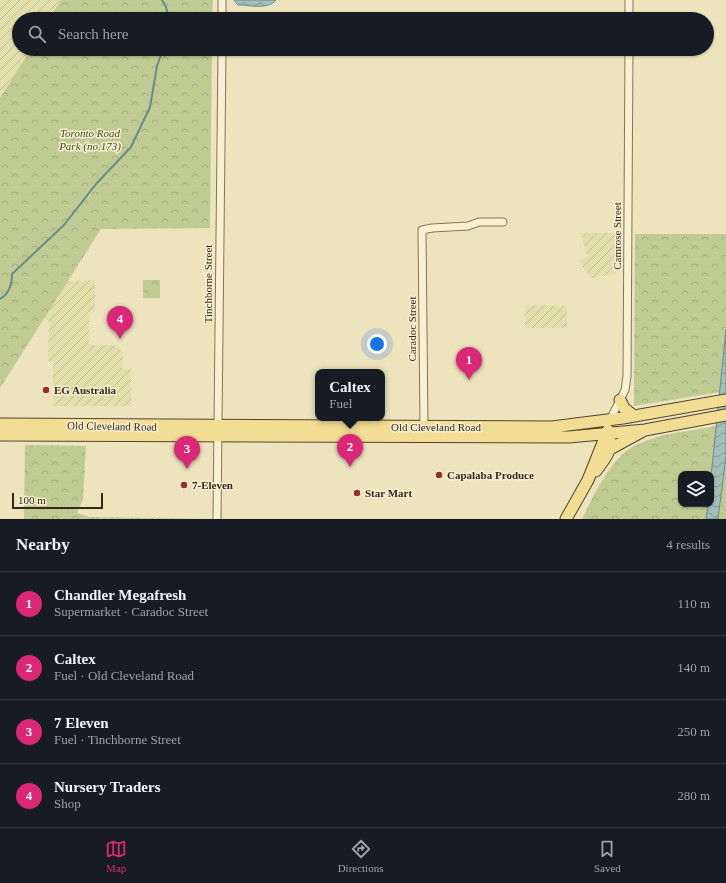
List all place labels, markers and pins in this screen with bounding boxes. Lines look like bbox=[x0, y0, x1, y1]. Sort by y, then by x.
pin: 4 bbox=[107, 306, 133, 339]
pin: 1 bbox=[456, 347, 482, 380]
place label: EG Australia bbox=[54, 384, 117, 396]
marker: EG Australia bbox=[41, 385, 51, 395]
pin: 2 bbox=[337, 434, 363, 467]
pin: 3 bbox=[174, 436, 200, 469]
place label: Capalaba Produce bbox=[447, 469, 534, 481]
marker: Capalaba Produce bbox=[434, 470, 444, 480]
place label: 7-Eleven bbox=[192, 479, 233, 491]
marker: 7-Eleven bbox=[179, 480, 189, 490]
place label: Star Mart bbox=[365, 487, 412, 499]
marker: Star Mart bbox=[352, 488, 362, 498]

